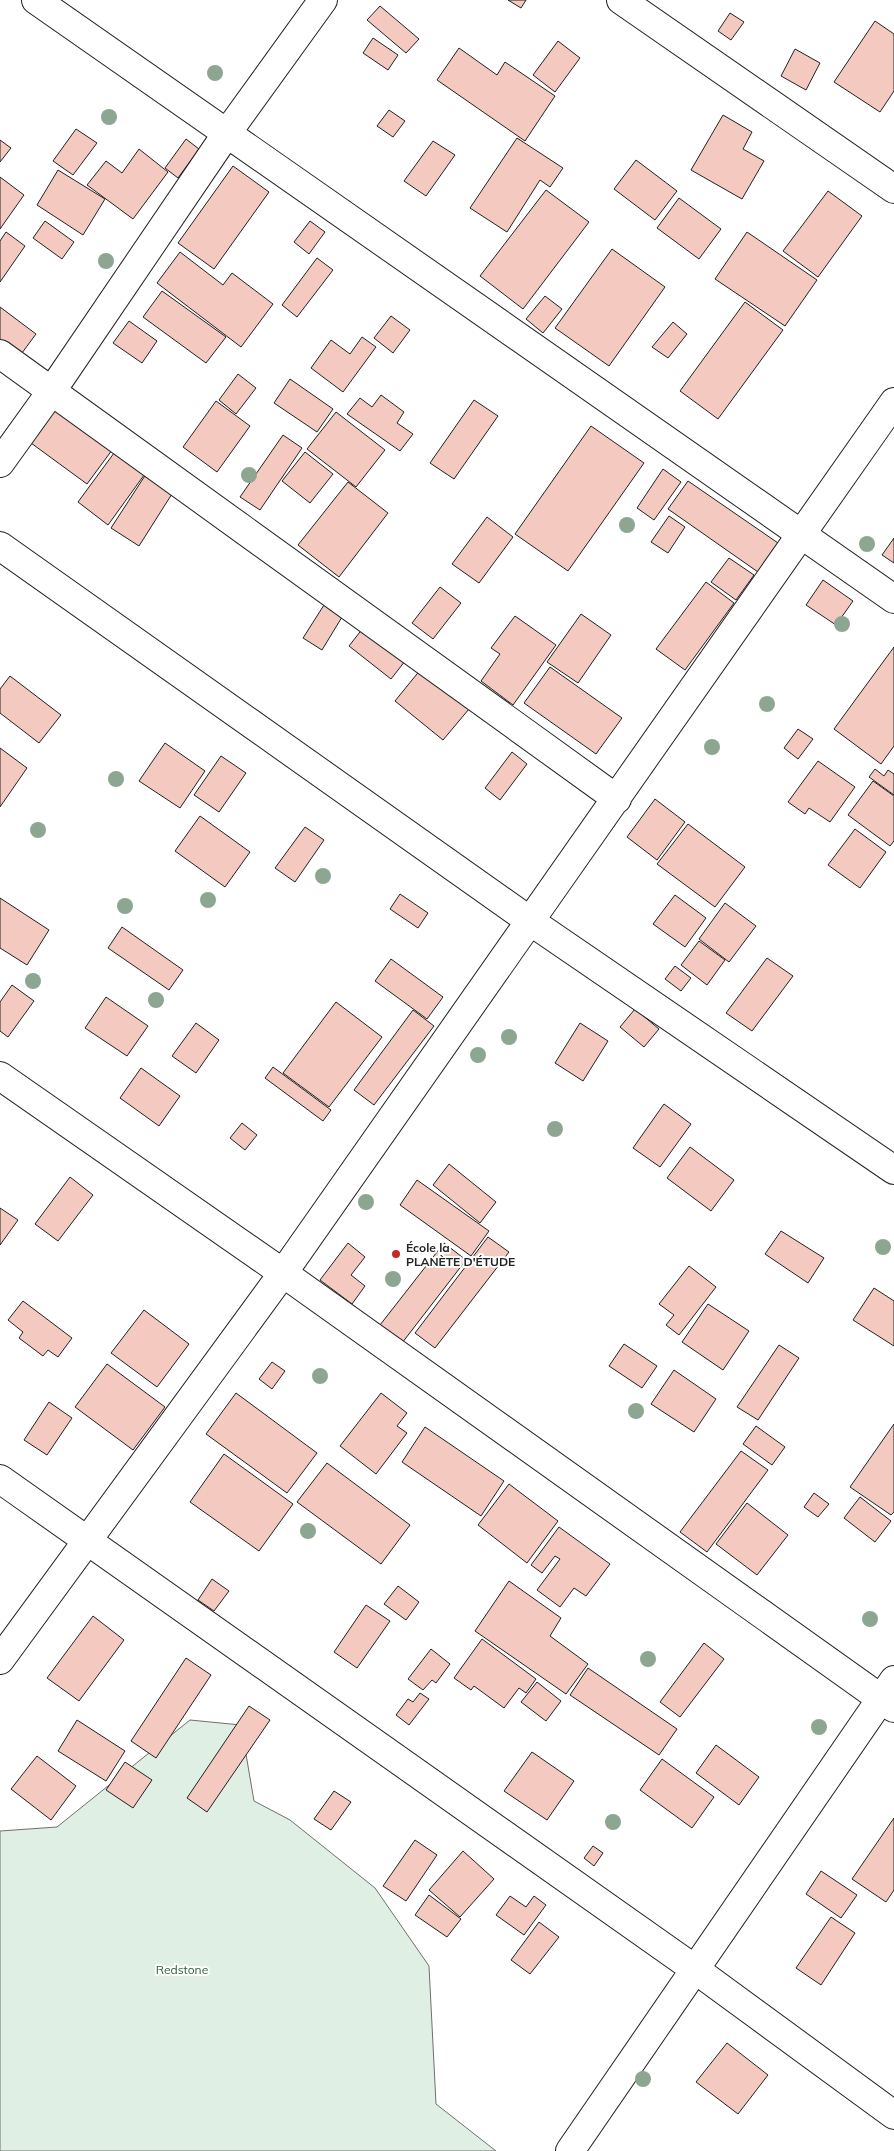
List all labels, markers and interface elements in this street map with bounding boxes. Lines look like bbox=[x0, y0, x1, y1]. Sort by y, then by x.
place label: École la PLANÈTE D'ÉTUDE bbox=[406, 1240, 515, 1269]
marker: École la PLANÈTE D'ÉTUDE bbox=[390, 1248, 402, 1260]
park label: Redstone bbox=[156, 1962, 208, 1977]

